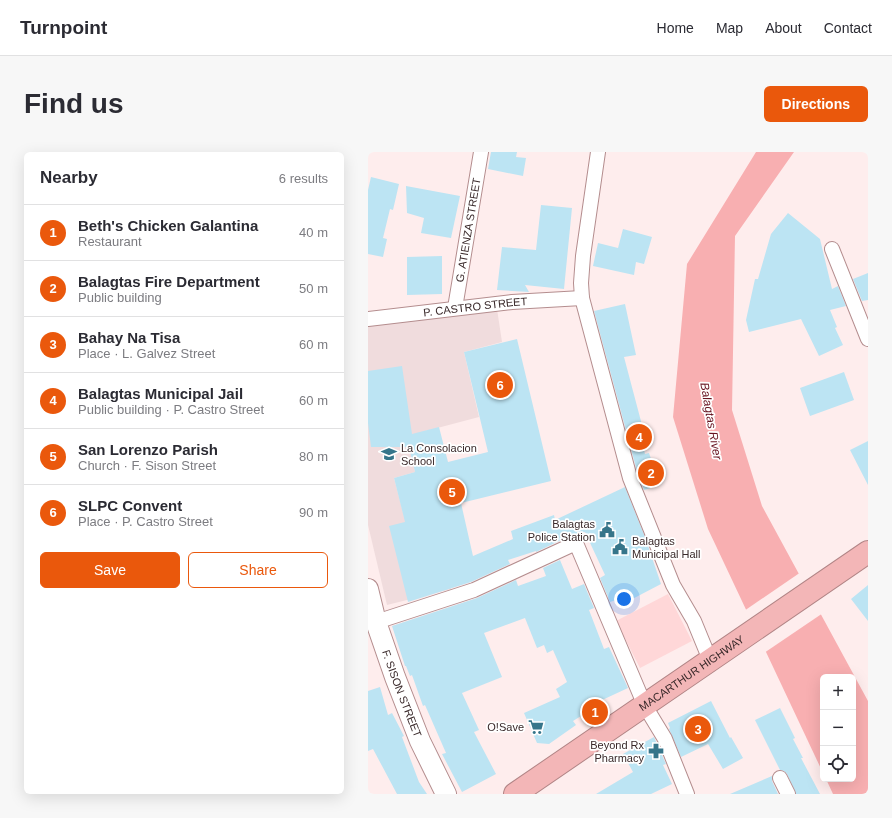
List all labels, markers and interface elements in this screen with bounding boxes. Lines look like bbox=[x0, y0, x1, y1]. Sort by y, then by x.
text: Turnpoint bbox=[20, 17, 107, 38]
text: Home bbox=[657, 20, 694, 36]
text: Map bbox=[716, 20, 743, 36]
text: About bbox=[765, 20, 802, 36]
text: Contact bbox=[824, 20, 872, 36]
button: Directions bbox=[764, 86, 868, 122]
text: Find us bbox=[24, 88, 124, 119]
text: Nearby bbox=[40, 168, 98, 187]
text: 6 results bbox=[279, 171, 328, 186]
street label: G. ATIENZA STREET bbox=[453, 177, 483, 283]
text: Beth's Chicken Galantina bbox=[78, 217, 258, 234]
text: 1 bbox=[49, 225, 57, 240]
text: 40 m bbox=[299, 225, 328, 240]
text: Restaurant bbox=[78, 234, 142, 249]
text: Balagtas Fire Department bbox=[78, 273, 260, 290]
text: 2 bbox=[49, 281, 57, 296]
text: 50 m bbox=[299, 281, 328, 296]
text: Public building bbox=[78, 290, 162, 305]
street label: P. CASTRO STREET bbox=[423, 295, 528, 318]
text: Bahay Na Tisa bbox=[78, 329, 180, 346]
text: 3 bbox=[49, 337, 57, 352]
text: 60 m bbox=[299, 337, 328, 352]
text: Place · L. Galvez Street bbox=[78, 346, 215, 361]
pin: 6 bbox=[487, 370, 513, 400]
water label: Balagtas River bbox=[697, 381, 725, 462]
text: Balagtas Municipal Jail bbox=[78, 385, 243, 402]
text: 4 bbox=[49, 393, 57, 408]
text: 60 m bbox=[299, 393, 328, 408]
text: Public building · P. Castro Street bbox=[78, 402, 264, 417]
pin: 4 bbox=[626, 422, 652, 452]
text: San Lorenzo Parish bbox=[78, 441, 218, 458]
place label: La Consolacion School bbox=[401, 442, 477, 467]
school or university icon: La Consolacion School bbox=[380, 445, 398, 463]
text: 5 bbox=[49, 449, 57, 464]
text: 80 m bbox=[299, 449, 328, 464]
text: Church · F. Sison Street bbox=[78, 458, 216, 473]
pin: 2 bbox=[638, 458, 664, 488]
pin: 5 bbox=[439, 477, 465, 507]
text: SLPC Convent bbox=[78, 497, 182, 514]
text: 6 bbox=[49, 505, 57, 520]
text: 90 m bbox=[299, 505, 328, 520]
text: Place · P. Castro Street bbox=[78, 514, 213, 529]
place label: Balagtas Police Station bbox=[528, 518, 595, 543]
public building icon: Balagtas Police Station bbox=[598, 521, 616, 539]
place label: Balagtas Municipal Hall bbox=[632, 535, 700, 560]
public building icon: Balagtas Municipal Hall bbox=[611, 538, 629, 556]
button: Save bbox=[40, 552, 180, 588]
button: Share bbox=[188, 552, 328, 588]
your location bbox=[614, 589, 634, 609]
street label: MACARTHUR HIGHWAY bbox=[637, 632, 747, 713]
street label: F. SISON STREET bbox=[380, 648, 424, 739]
map controls bbox=[820, 674, 856, 782]
button: + bbox=[820, 674, 856, 710]
pin: 1 bbox=[582, 697, 608, 727]
button: − bbox=[820, 710, 856, 746]
pin: 3 bbox=[685, 714, 711, 744]
supermarket icon: O!Save bbox=[527, 718, 545, 736]
place label: O!Save bbox=[487, 721, 524, 733]
place label: Beyond Rx Pharmacy bbox=[590, 739, 644, 764]
pharmacy icon: Beyond Rx Pharmacy bbox=[647, 742, 665, 760]
button: locate bbox=[820, 746, 856, 782]

